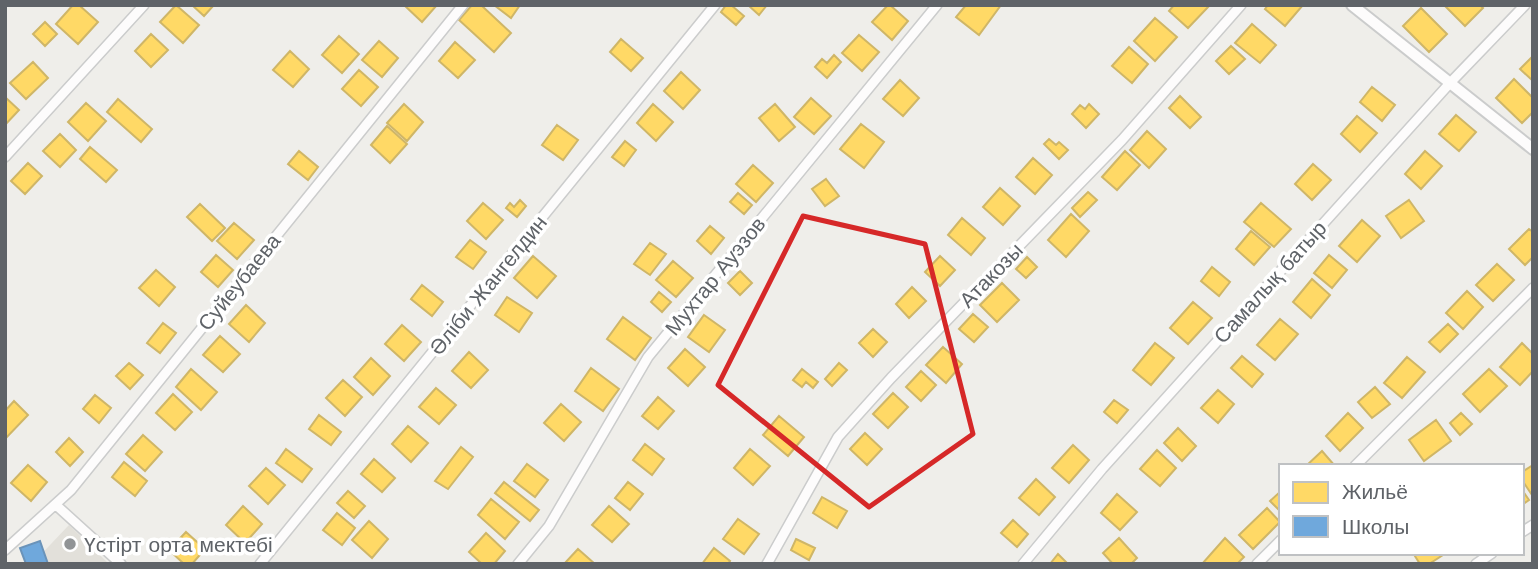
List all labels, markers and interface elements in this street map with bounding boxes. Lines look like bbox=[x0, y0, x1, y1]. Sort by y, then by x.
street label: Әліби Жангелдин bbox=[424, 210, 552, 360]
street label: Мухтар Ауэзов bbox=[660, 212, 770, 340]
street label: Самалық батыр bbox=[1208, 216, 1332, 348]
street label: Суйеубаева bbox=[192, 228, 286, 335]
street label: Атакозы bbox=[954, 237, 1028, 313]
legend bbox=[1279, 464, 1524, 555]
text: Жильё bbox=[1342, 479, 1408, 504]
text: Школы bbox=[1342, 514, 1409, 539]
place label: Үстірт орта мектебі bbox=[84, 532, 273, 557]
marker: Үстірт орта мектебі bbox=[62, 536, 78, 552]

